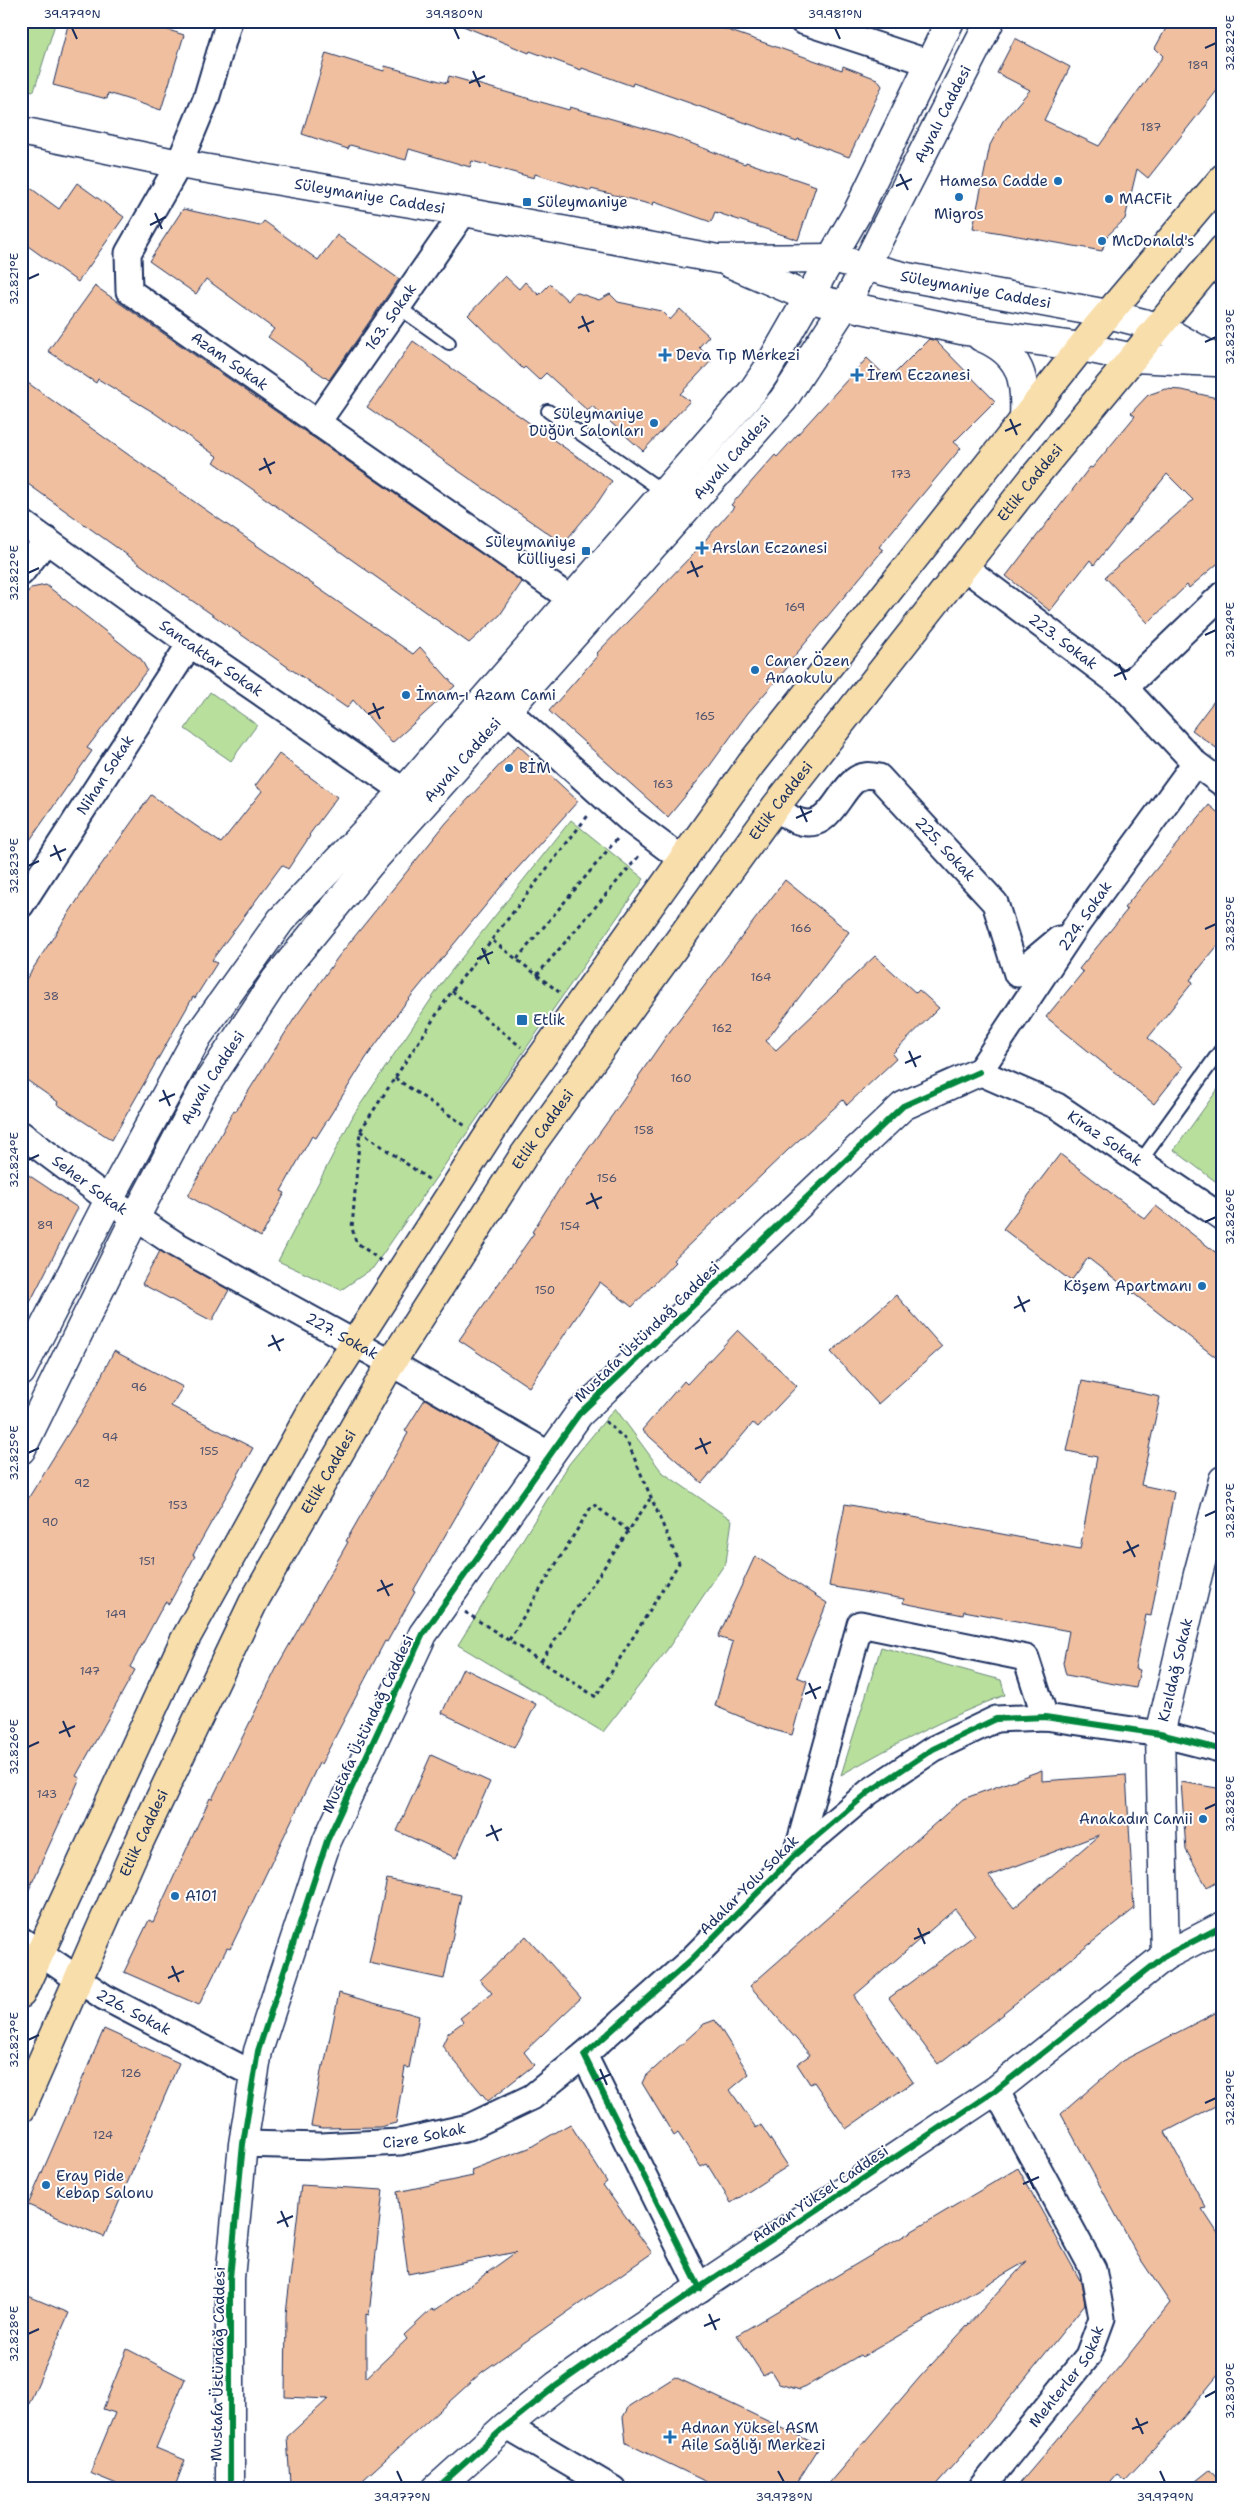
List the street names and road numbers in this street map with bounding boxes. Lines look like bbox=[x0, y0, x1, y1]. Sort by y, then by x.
street label: Ayvalı Caddesi bbox=[910, 62, 976, 166]
street label: Süleymaniye Caddesi bbox=[293, 174, 447, 219]
street label: Süleymaniye Caddesi bbox=[898, 266, 1053, 313]
street label: 163. Sokak bbox=[360, 280, 421, 355]
street label: Azam Sokak bbox=[187, 327, 272, 395]
street label: Ayvalı Caddesi bbox=[689, 411, 775, 504]
street label: Etlik Caddesi bbox=[993, 440, 1067, 526]
street label: 223. Sokak bbox=[1025, 609, 1102, 674]
street label: Sancaktar Sokak bbox=[155, 615, 267, 701]
street label: Ayvalı Caddesi bbox=[419, 713, 505, 807]
street label: Nihan Sokak bbox=[72, 731, 139, 819]
street label: Etlik Caddesi bbox=[744, 757, 817, 844]
street label: 225. Sokak bbox=[911, 813, 980, 885]
street label: 224. Sokak bbox=[1054, 877, 1116, 955]
street label: Ayvalı Caddesi bbox=[176, 1027, 249, 1128]
street label: Etlik Caddesi bbox=[507, 1085, 578, 1174]
street label: Kiraz Sokak bbox=[1064, 1106, 1146, 1171]
street label: Seher Sokak bbox=[48, 1151, 132, 1220]
street label: Mustafa Üstündağ Caddesi bbox=[570, 1257, 724, 1407]
street label: 227. Sokak bbox=[302, 1308, 382, 1364]
street label: Etlik Caddesi bbox=[296, 1426, 361, 1518]
street label: Kızıldağ Sokak bbox=[1153, 1616, 1197, 1724]
street label: Mustafa Üstündağ Caddesi bbox=[318, 1631, 418, 1817]
street label: Etlik Caddesi bbox=[115, 1786, 173, 1880]
street label: Adalar Yolu Sokak bbox=[695, 1831, 803, 1939]
street label: 226. Sokak bbox=[92, 1984, 174, 2040]
street label: Cizre Sokak bbox=[382, 2118, 468, 2153]
street label: Adnan Yüksel Caddesi bbox=[748, 2141, 892, 2247]
street label: Mustafa Üstündağ Caddesi bbox=[206, 2266, 230, 2462]
street label: Mehterler Sokak bbox=[1024, 2323, 1108, 2432]

